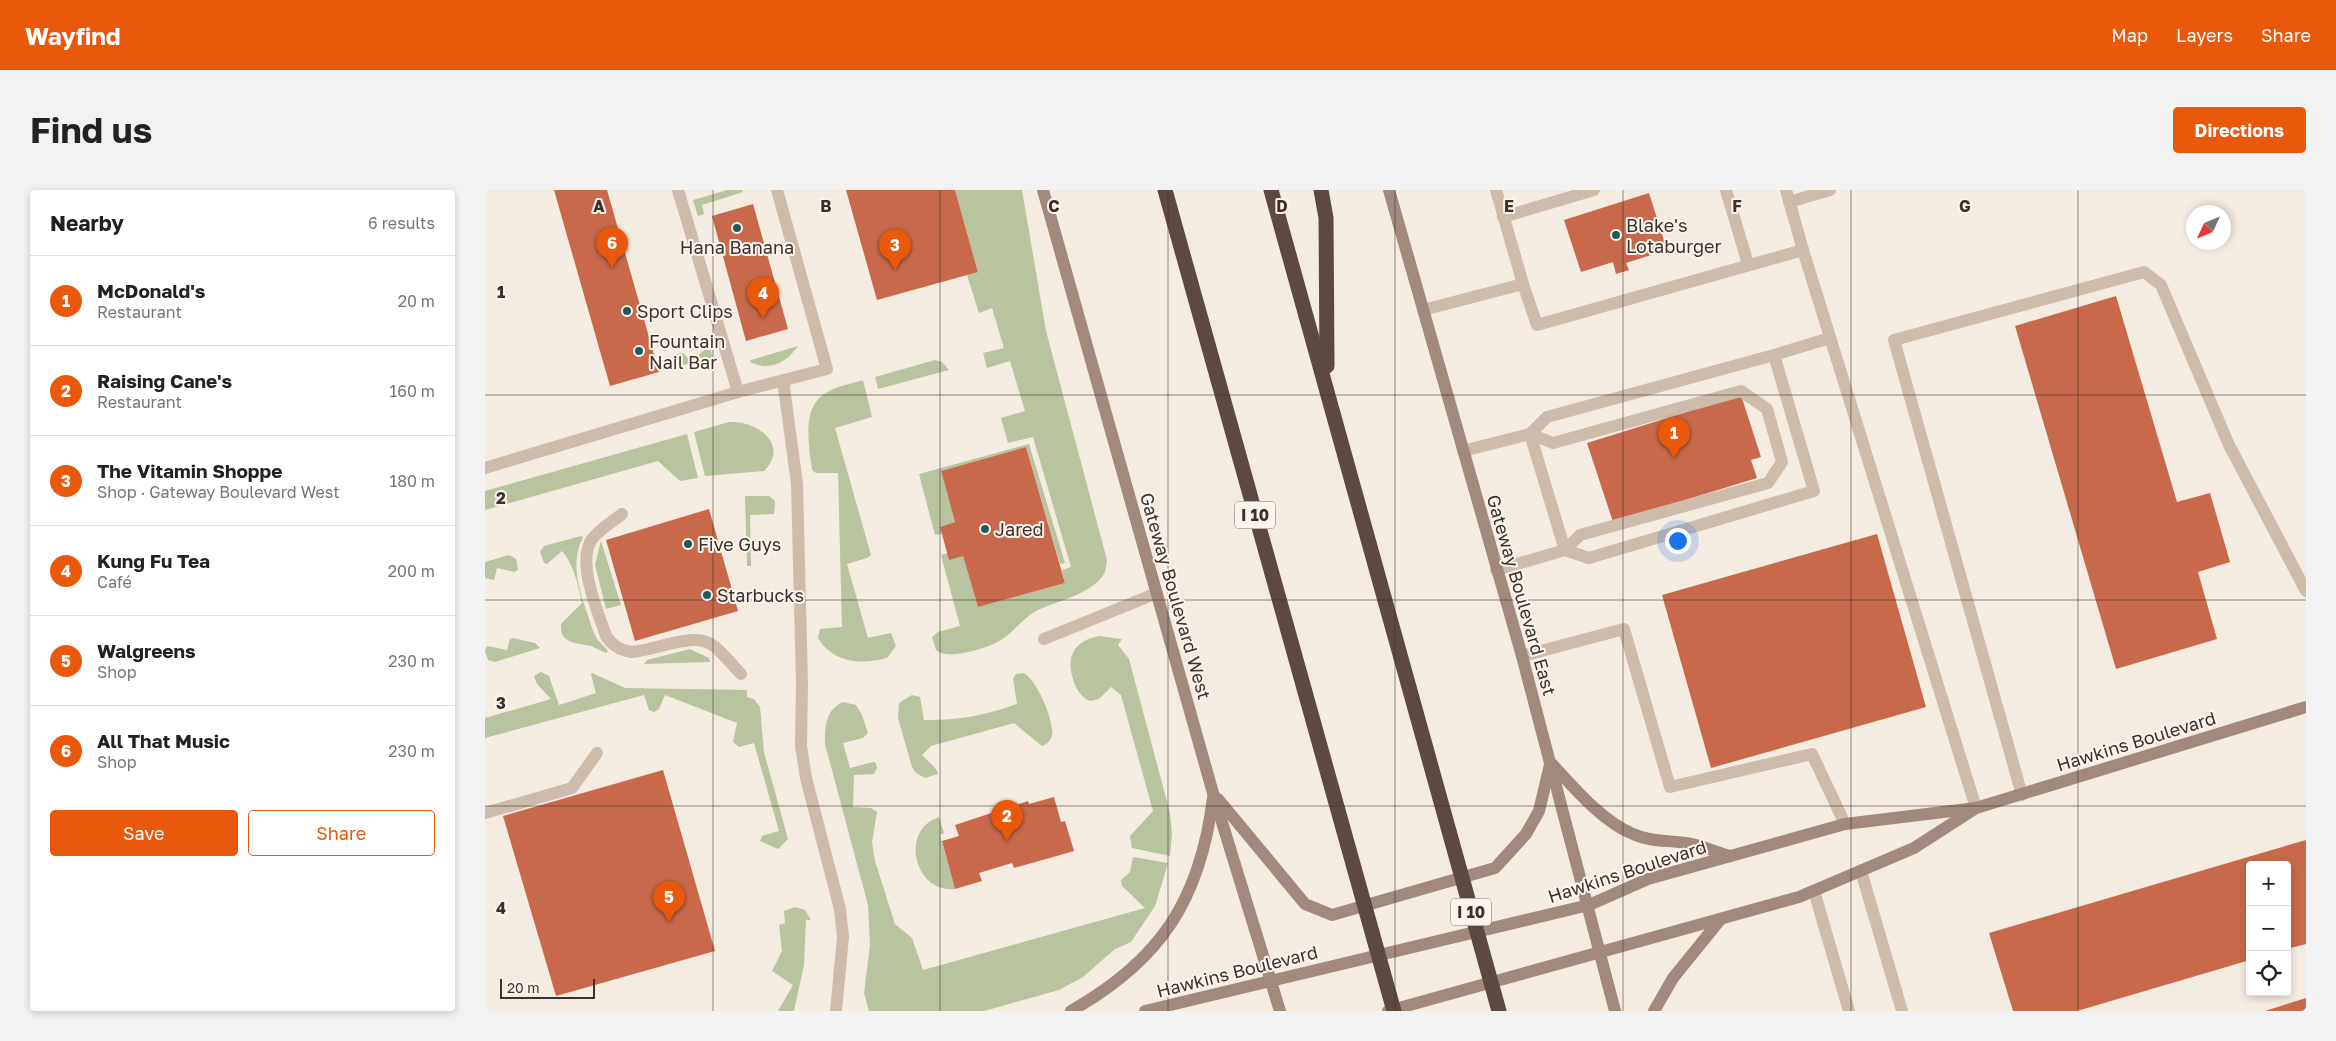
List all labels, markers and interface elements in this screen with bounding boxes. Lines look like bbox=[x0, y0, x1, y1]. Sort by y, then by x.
text: Wayfind bbox=[25, 21, 121, 50]
text: Map bbox=[2111, 24, 2148, 46]
text: Layers bbox=[2176, 24, 2233, 46]
text: Share bbox=[2261, 24, 2311, 46]
button: Directions bbox=[2173, 107, 2306, 153]
text: Find us bbox=[30, 109, 152, 151]
text: A bbox=[593, 196, 605, 216]
text: B bbox=[820, 196, 832, 216]
text: C bbox=[1048, 196, 1060, 216]
text: D bbox=[1276, 196, 1288, 216]
text: E bbox=[1504, 196, 1514, 216]
text: F bbox=[1732, 196, 1742, 216]
text: G bbox=[1959, 196, 1971, 216]
north arrow bbox=[2186, 205, 2231, 250]
text: Nearby bbox=[50, 210, 124, 236]
text: 6 results bbox=[368, 213, 435, 233]
place label: Blake's Lotaburger bbox=[1626, 214, 1722, 257]
marker: Hana Banana bbox=[731, 222, 743, 234]
pin: 6 bbox=[596, 227, 628, 268]
pin: 3 bbox=[879, 229, 911, 270]
marker: Blake's Lotaburger bbox=[1610, 229, 1622, 241]
place label: Hana Banana bbox=[680, 236, 794, 258]
pin: 4 bbox=[747, 277, 779, 318]
text: McDonald's bbox=[97, 279, 206, 302]
text: 1 bbox=[497, 282, 505, 302]
text: 1 bbox=[62, 291, 70, 311]
text: 20 m bbox=[398, 291, 435, 311]
place label: Sport Clips bbox=[637, 300, 733, 322]
text: Restaurant bbox=[97, 302, 182, 322]
marker: Sport Clips bbox=[621, 305, 633, 317]
place label: Fountain Nail Bar bbox=[649, 330, 725, 373]
marker: Fountain Nail Bar bbox=[633, 345, 645, 357]
text: Raising Cane's bbox=[97, 369, 232, 392]
text: 2 bbox=[61, 381, 71, 401]
text: 160 m bbox=[389, 381, 435, 401]
text: Restaurant bbox=[97, 392, 182, 412]
pin: 1 bbox=[1658, 417, 1690, 458]
text: The Vitamin Shoppe bbox=[97, 459, 282, 482]
text: 3 bbox=[61, 471, 71, 491]
text: 180 m bbox=[389, 471, 435, 491]
text: Shop · Gateway Boulevard West bbox=[97, 482, 340, 502]
text: 2 bbox=[496, 488, 506, 508]
street label: Gateway Boulevard West bbox=[1136, 490, 1216, 702]
street label: Gateway Boulevard East bbox=[1483, 492, 1561, 698]
road number: I 10 bbox=[1235, 502, 1275, 528]
place label: Jared bbox=[995, 518, 1044, 540]
marker: Jared bbox=[979, 523, 991, 535]
your location bbox=[1665, 528, 1691, 554]
place label: Five Guys bbox=[698, 533, 781, 555]
marker: Five Guys bbox=[682, 538, 694, 550]
text: Kung Fu Tea bbox=[97, 549, 210, 572]
text: 4 bbox=[61, 561, 71, 581]
text: 200 m bbox=[388, 561, 435, 581]
text: Café bbox=[97, 572, 132, 592]
place label: Starbucks bbox=[717, 584, 804, 606]
marker: Starbucks bbox=[701, 589, 713, 601]
text: Walgreens bbox=[97, 639, 196, 662]
text: 5 bbox=[61, 651, 71, 671]
text: 230 m bbox=[388, 651, 435, 671]
text: Shop bbox=[97, 662, 137, 682]
text: 3 bbox=[496, 693, 506, 713]
street label: Hawkins Boulevard bbox=[2054, 706, 2218, 776]
text: All That Music bbox=[97, 729, 230, 752]
text: 6 bbox=[61, 741, 71, 761]
text: 230 m bbox=[388, 741, 435, 761]
text: Shop bbox=[97, 752, 137, 772]
pin: 2 bbox=[991, 800, 1023, 841]
button: Save bbox=[50, 810, 238, 856]
button: Share bbox=[248, 810, 435, 856]
street label: Hawkins Boulevard bbox=[1545, 835, 1709, 907]
map controls bbox=[2246, 861, 2291, 996]
button: + bbox=[2246, 861, 2291, 906]
pin: 5 bbox=[653, 881, 685, 922]
text: 4 bbox=[496, 898, 506, 918]
road number: I 10 bbox=[1451, 899, 1491, 926]
button: − bbox=[2246, 906, 2291, 951]
street label: Hawkins Boulevard bbox=[1154, 940, 1320, 1002]
button: locate bbox=[2246, 951, 2291, 996]
scale bar bbox=[500, 976, 595, 999]
text: 20 m bbox=[507, 979, 540, 996]

